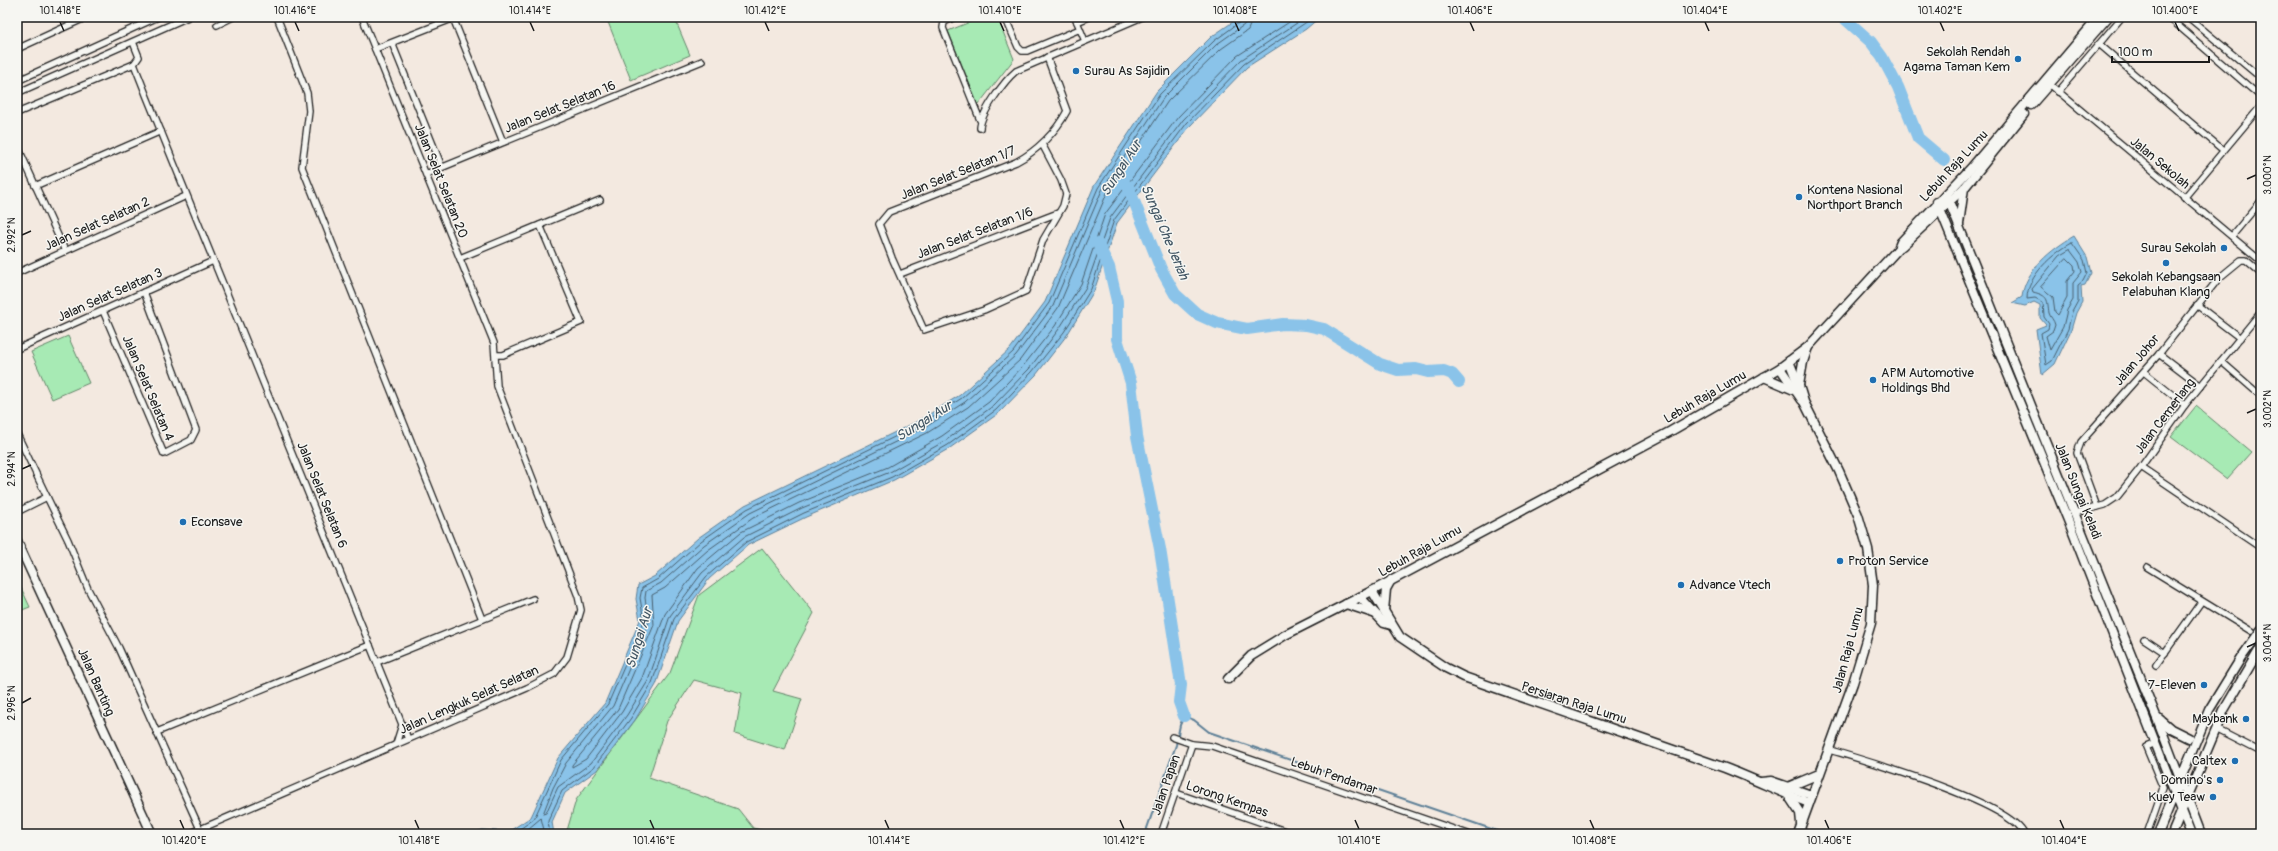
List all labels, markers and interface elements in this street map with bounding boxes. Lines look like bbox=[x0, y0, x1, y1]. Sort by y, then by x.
text: 101.418°E bbox=[39, 5, 81, 17]
text: 101.416°E bbox=[274, 5, 316, 17]
text: 101.414°E bbox=[509, 5, 551, 17]
text: 101.412°E bbox=[744, 5, 786, 17]
text: 101.410°E bbox=[979, 5, 1021, 17]
text: 101.408°E bbox=[1213, 5, 1257, 17]
text: 101.406°E bbox=[1448, 5, 1492, 17]
text: 101.404°E bbox=[1683, 5, 1727, 17]
text: 101.402°E bbox=[1918, 5, 1962, 17]
text: 101.400°E bbox=[2152, 5, 2198, 17]
scale bar bbox=[2112, 38, 2209, 64]
place label: Sekolah Rendah Agama Taman Kem bbox=[1903, 44, 2010, 75]
text: 100 m bbox=[2118, 45, 2153, 60]
marker: Sekolah Rendah Agama Taman Kem bbox=[2013, 54, 2023, 64]
place label: Surau As Sajidin bbox=[1084, 63, 1170, 79]
marker: Surau As Sajidin bbox=[1071, 66, 1081, 76]
street label: Jalan Selat Selatan 16 bbox=[502, 77, 618, 137]
street label: Jalan Selat Selatan 20 bbox=[411, 121, 471, 241]
street label: Lebuh Raja Lumu bbox=[1917, 127, 1991, 205]
street label: Jalan Sekolah bbox=[2127, 133, 2193, 193]
water label: Sungai Aur bbox=[1097, 135, 1146, 199]
street label: Jalan Selat Selatan 1/7 bbox=[898, 143, 1018, 203]
text: 3.000°N bbox=[2262, 155, 2274, 195]
water label: Sungai Che Jeriah bbox=[1137, 182, 1193, 283]
place label: Kontena Nasional Northport Branch bbox=[1807, 182, 1903, 213]
marker: Kontena Nasional Northport Branch bbox=[1794, 192, 1804, 202]
street label: Jalan Selat Selatan 2 bbox=[42, 194, 152, 254]
street label: Jalan Selat Selatan 1/6 bbox=[915, 203, 1035, 263]
text: 2.992°N bbox=[6, 217, 18, 252]
place label: Surau Sekolah bbox=[2140, 240, 2216, 256]
marker: Surau Sekolah bbox=[2219, 243, 2229, 253]
marker: Sekolah Kebangsaan Pelabuhan Klang bbox=[2161, 258, 2171, 268]
street label: Jalan Selat Selatan 3 bbox=[55, 265, 165, 325]
place label: Sekolah Kebangsaan Pelabuhan Klang bbox=[2111, 269, 2221, 300]
street label: Jalan Johor bbox=[2111, 331, 2163, 389]
street label: Jalan Selat Selatan 4 bbox=[118, 333, 178, 444]
place label: APM Automotive Holdings Bhd bbox=[1881, 365, 1974, 396]
street label: Lebuh Raja Lumu bbox=[1661, 367, 1749, 427]
marker: APM Automotive Holdings Bhd bbox=[1868, 375, 1878, 385]
street label: Jalan Cemerlang bbox=[2131, 375, 2199, 457]
text: 3.002°N bbox=[2262, 390, 2274, 428]
water label: Sungai Aur bbox=[893, 396, 957, 445]
street label: Jalan Selat Selatan 6 bbox=[293, 439, 351, 551]
street label: Jalan Sungai Keladi bbox=[2051, 440, 2105, 542]
text: 2.994°N bbox=[6, 451, 18, 487]
place label: Econsave bbox=[191, 514, 243, 530]
marker: Econsave bbox=[178, 517, 188, 527]
street label: Lebuh Raja Lumu bbox=[1376, 522, 1464, 580]
place label: Proton Service bbox=[1848, 553, 1929, 569]
marker: Proton Service bbox=[1835, 556, 1845, 566]
place label: Advance Vtech bbox=[1689, 577, 1771, 593]
marker: Advance Vtech bbox=[1676, 580, 1686, 590]
water label: Sungai Aur bbox=[622, 604, 657, 671]
street label: Jalan Raja Lumu bbox=[1829, 605, 1867, 695]
text: 3.004°N bbox=[2262, 624, 2274, 662]
street label: Jalan Banting bbox=[74, 646, 118, 719]
street label: Jalan Lengkuk Selat Selatan bbox=[397, 662, 541, 738]
place label: 7-Eleven bbox=[2148, 677, 2196, 693]
street label: Persiaran Raja Lumu bbox=[1519, 678, 1629, 728]
marker: 7-Eleven bbox=[2199, 680, 2209, 690]
text: 2.996°N bbox=[6, 685, 18, 721]
place label: Maybank bbox=[2192, 711, 2239, 727]
marker: Maybank bbox=[2241, 714, 2251, 724]
street label: Jalan Papan bbox=[1148, 753, 1184, 817]
place label: Caltex bbox=[2192, 753, 2227, 769]
street label: Lebuh Pendamar bbox=[1288, 754, 1380, 798]
marker: Caltex bbox=[2230, 756, 2240, 766]
place label: Domino's bbox=[2161, 772, 2212, 788]
marker: Domino's bbox=[2215, 775, 2225, 785]
street label: Lorong Kempas bbox=[1184, 777, 1270, 821]
place label: Kuey Teaw bbox=[2148, 789, 2205, 805]
marker: Kuey Teaw bbox=[2208, 792, 2218, 802]
text: 101.420°E bbox=[162, 835, 206, 847]
text: 101.418°E bbox=[398, 835, 440, 847]
text: 101.416°E bbox=[633, 835, 675, 847]
text: 101.414°E bbox=[868, 835, 910, 847]
text: 101.412°E bbox=[1103, 835, 1145, 847]
text: 101.410°E bbox=[1338, 835, 1380, 847]
text: 101.408°E bbox=[1572, 835, 1616, 847]
text: 101.406°E bbox=[1807, 835, 1851, 847]
text: 101.404°E bbox=[2042, 835, 2086, 847]

